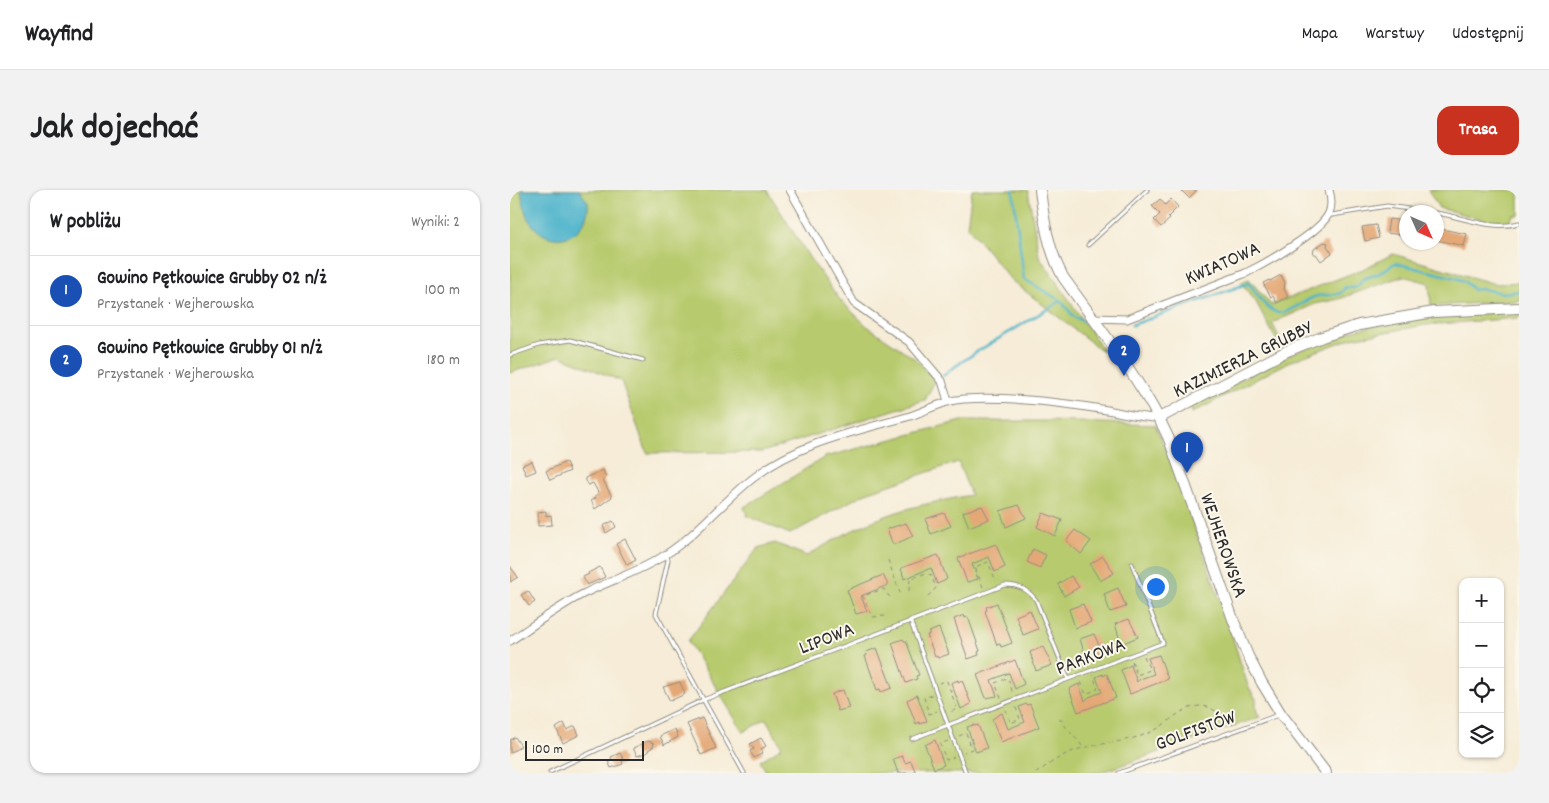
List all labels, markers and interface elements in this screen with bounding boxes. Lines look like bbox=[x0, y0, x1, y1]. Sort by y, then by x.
text: Wayfind bbox=[25, 18, 93, 52]
text: Mapa bbox=[1302, 22, 1338, 47]
text: Warstwy bbox=[1366, 22, 1424, 47]
text: Udostępnij bbox=[1452, 22, 1524, 47]
text: Jak dojechać bbox=[30, 105, 199, 155]
button: Trasa bbox=[1437, 106, 1519, 155]
north arrow bbox=[1399, 205, 1444, 250]
text: W pobliżu bbox=[50, 208, 121, 238]
text: Wyniki: 2 bbox=[411, 211, 460, 234]
street label: KWIATOWA bbox=[1181, 236, 1265, 294]
text: Gowino Pętkowice Grubby 02 n/ż bbox=[97, 266, 326, 293]
text: 1 bbox=[64, 279, 68, 302]
text: 100 m bbox=[424, 279, 460, 302]
text: Przystanek · Wejherowska bbox=[97, 293, 254, 316]
street label: KAZIMIERZA GRUBBY bbox=[1169, 314, 1318, 407]
pin: 2 bbox=[1108, 335, 1140, 376]
text: Gowino Pętkowice Grubby 01 n/ż bbox=[97, 336, 322, 363]
text: 2 bbox=[63, 349, 70, 372]
text: 180 m bbox=[427, 349, 460, 372]
text: Przystanek · Wejherowska bbox=[97, 363, 254, 386]
pin: 1 bbox=[1171, 432, 1203, 473]
street label: WEJHEROWSKA bbox=[1191, 490, 1253, 602]
your location bbox=[1143, 574, 1169, 600]
map controls bbox=[1459, 578, 1504, 758]
button: + bbox=[1459, 578, 1504, 623]
street label: LIPOWA bbox=[795, 616, 859, 663]
button: − bbox=[1459, 623, 1504, 668]
street label: PARKOWA bbox=[1052, 632, 1130, 684]
button: locate bbox=[1459, 668, 1504, 713]
street label: GOLFISTÓW bbox=[1152, 704, 1241, 759]
button: layers bbox=[1459, 713, 1504, 758]
scale bar bbox=[525, 738, 644, 761]
text: 100 m bbox=[532, 740, 563, 760]

